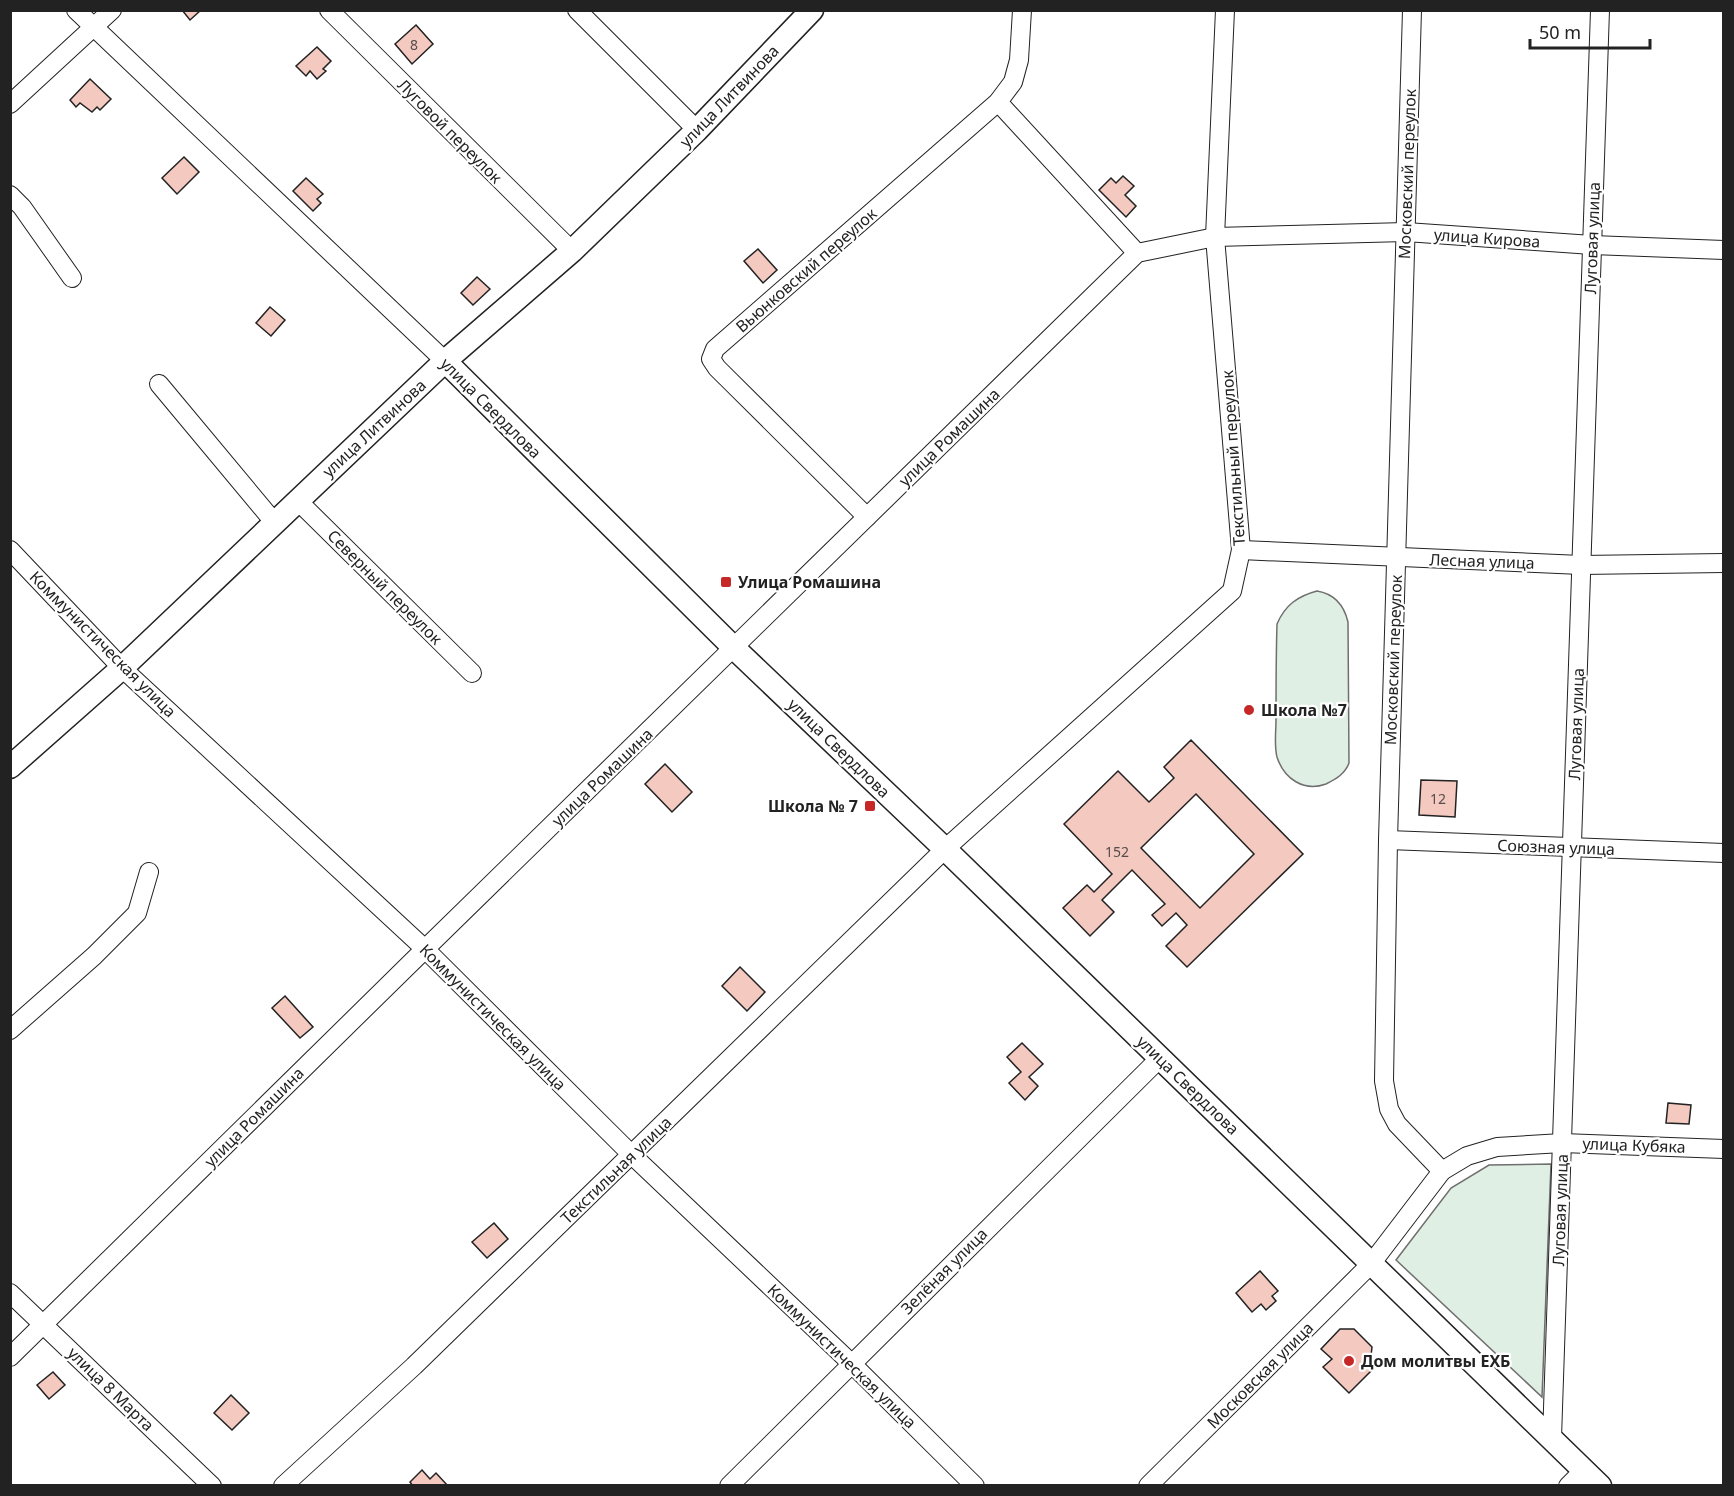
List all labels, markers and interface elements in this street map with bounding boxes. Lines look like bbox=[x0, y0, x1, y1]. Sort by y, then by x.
scale bar bbox=[1530, 12, 1650, 50]
text: 50 m bbox=[1539, 20, 1581, 44]
house number: 8 bbox=[410, 35, 418, 54]
street label: улица Литвинова bbox=[674, 40, 784, 152]
street label: Луговой переулок bbox=[393, 74, 507, 188]
street label: Московский переулок bbox=[1393, 88, 1421, 260]
street label: Луговая улица bbox=[1579, 181, 1605, 295]
street label: Вьюнковский переулок bbox=[731, 202, 882, 337]
street label: улица Кирова bbox=[1433, 223, 1541, 253]
street label: улица Свердлова bbox=[436, 353, 546, 463]
street label: Текстильный переулок bbox=[1216, 369, 1250, 547]
street label: улица Литвинова bbox=[317, 374, 431, 482]
street label: улица Ромашина bbox=[894, 383, 1004, 491]
street label: Северный переулок bbox=[323, 525, 448, 650]
street label: Лесная улица bbox=[1429, 548, 1535, 574]
street label: Коммунистическая улица bbox=[25, 566, 181, 722]
place label: Улица Ромашина bbox=[738, 571, 881, 593]
street label: Московский переулок bbox=[1379, 574, 1407, 746]
marker: Улица Ромашина bbox=[719, 575, 733, 589]
street label: Луговая улица bbox=[1563, 667, 1589, 781]
street label: улица Свердлова bbox=[783, 694, 895, 802]
place label: Школа №7 bbox=[1261, 699, 1347, 721]
marker: Школа №7 bbox=[1242, 703, 1256, 717]
street label: улица Ромашина bbox=[547, 723, 657, 831]
house number: 12 bbox=[1430, 789, 1446, 808]
place label: Школа № 7 bbox=[768, 795, 858, 817]
marker: Школа № 7 bbox=[863, 799, 877, 813]
street label: Союзная улица bbox=[1497, 834, 1615, 860]
house number: 152 bbox=[1105, 842, 1129, 861]
street label: Коммунистическая улица bbox=[415, 939, 571, 1095]
street label: улица Свердлова bbox=[1132, 1031, 1244, 1139]
street label: улица Ромашина bbox=[199, 1062, 309, 1172]
street label: Текстильная улица bbox=[556, 1111, 676, 1229]
street label: улица Кубяка bbox=[1582, 1132, 1686, 1158]
street label: Луговая улица bbox=[1547, 1153, 1573, 1267]
street label: Зелёная улица bbox=[896, 1223, 992, 1319]
street label: Коммунистическая улица bbox=[763, 1279, 921, 1433]
street label: Московская улица bbox=[1202, 1317, 1318, 1433]
street label: улица 8 Марта bbox=[63, 1342, 159, 1436]
place label: Дом молитвы ЕХБ bbox=[1361, 1350, 1510, 1372]
marker: Дом молитвы ЕХБ bbox=[1342, 1354, 1356, 1368]

